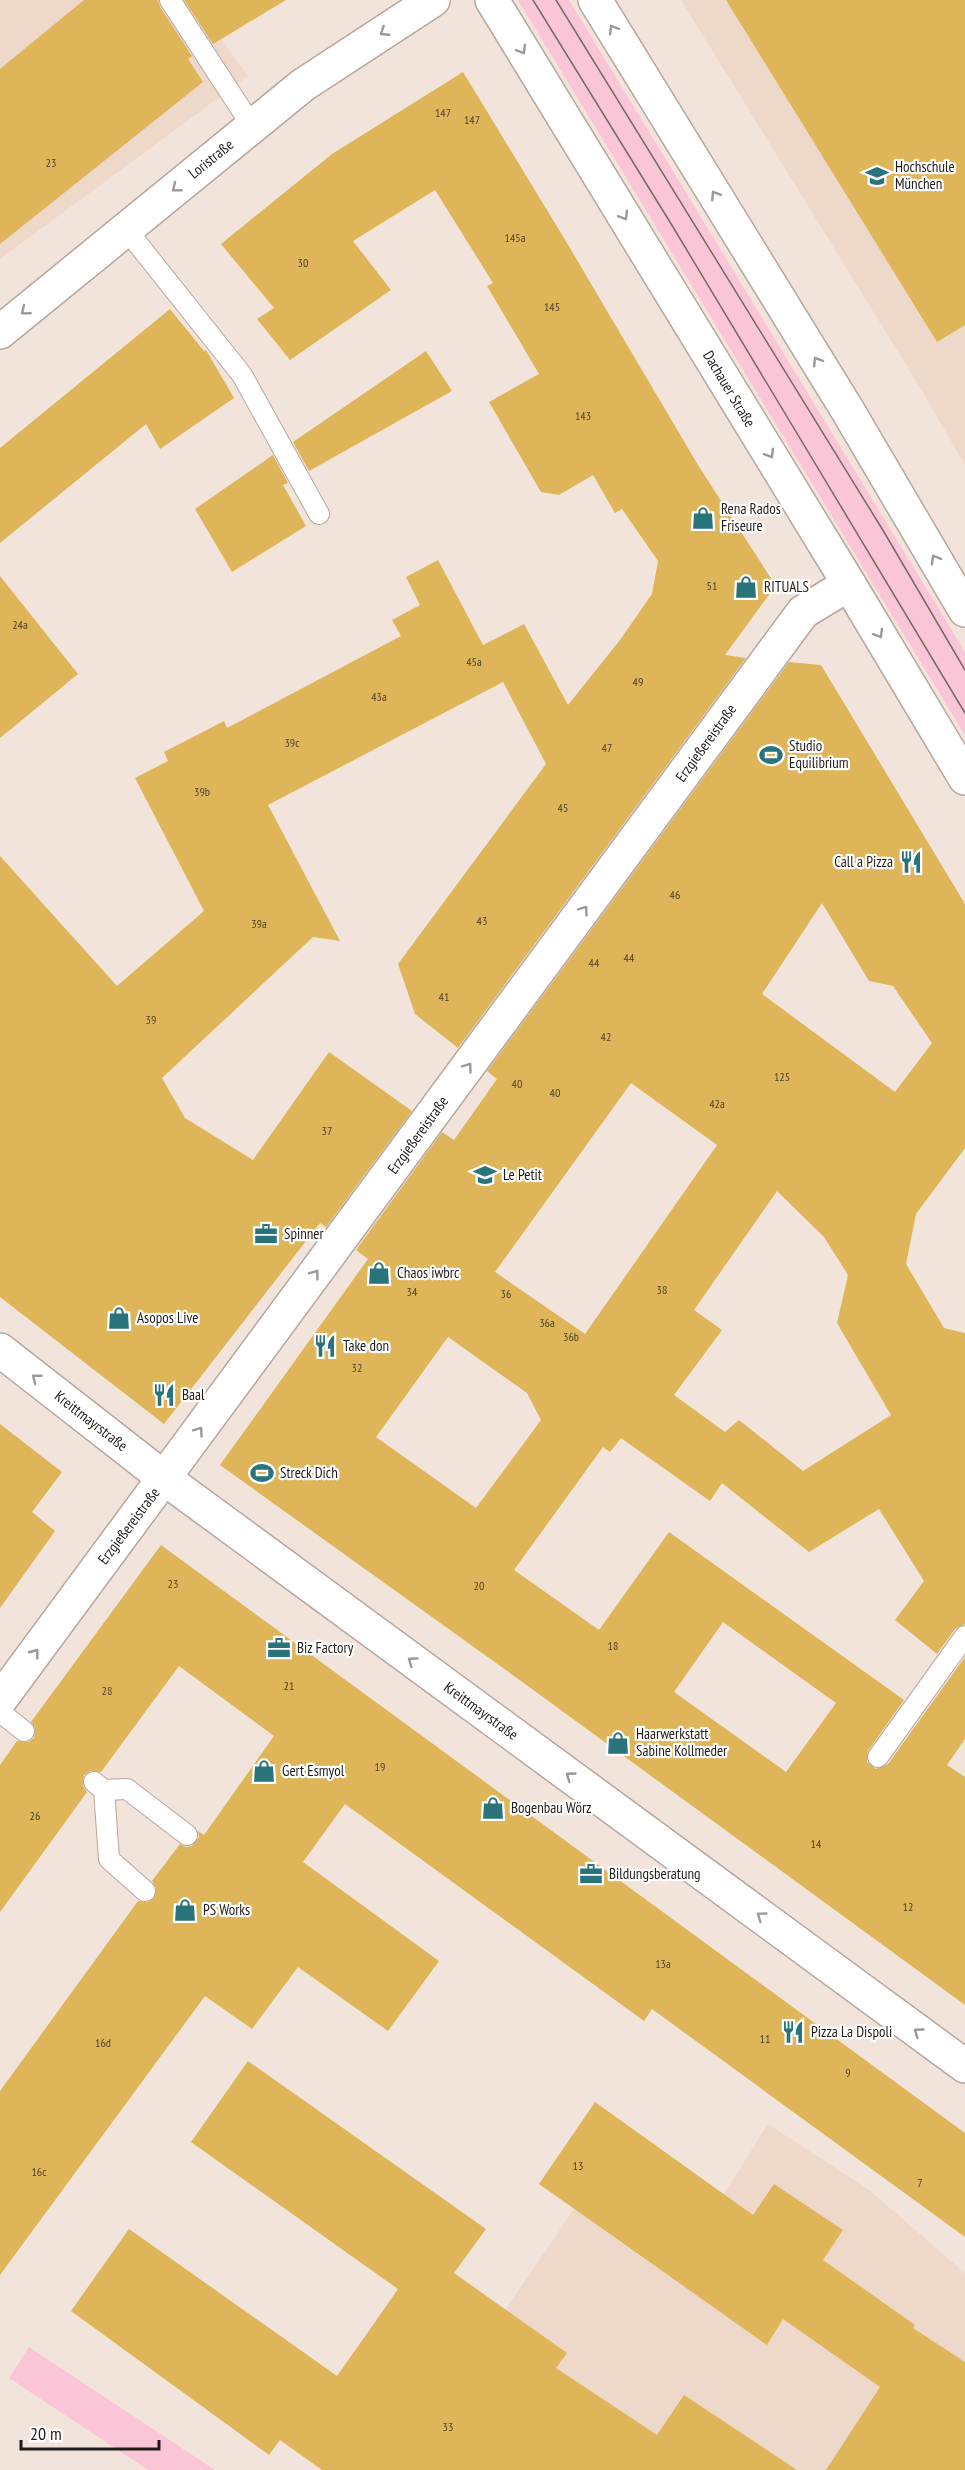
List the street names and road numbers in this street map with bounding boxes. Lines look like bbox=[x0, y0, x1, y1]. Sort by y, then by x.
street label: Loristraße bbox=[184, 135, 237, 182]
street label: Dachauer Straße bbox=[699, 347, 760, 430]
street label: Erzgießereistraße bbox=[671, 700, 740, 785]
street label: Erzgießereistraße bbox=[383, 1092, 452, 1177]
street label: Kreittmayrstraße bbox=[51, 1386, 132, 1455]
street label: Erzgießereistraße bbox=[93, 1483, 164, 1568]
street label: Kreittmayrstraße bbox=[440, 1677, 522, 1744]

